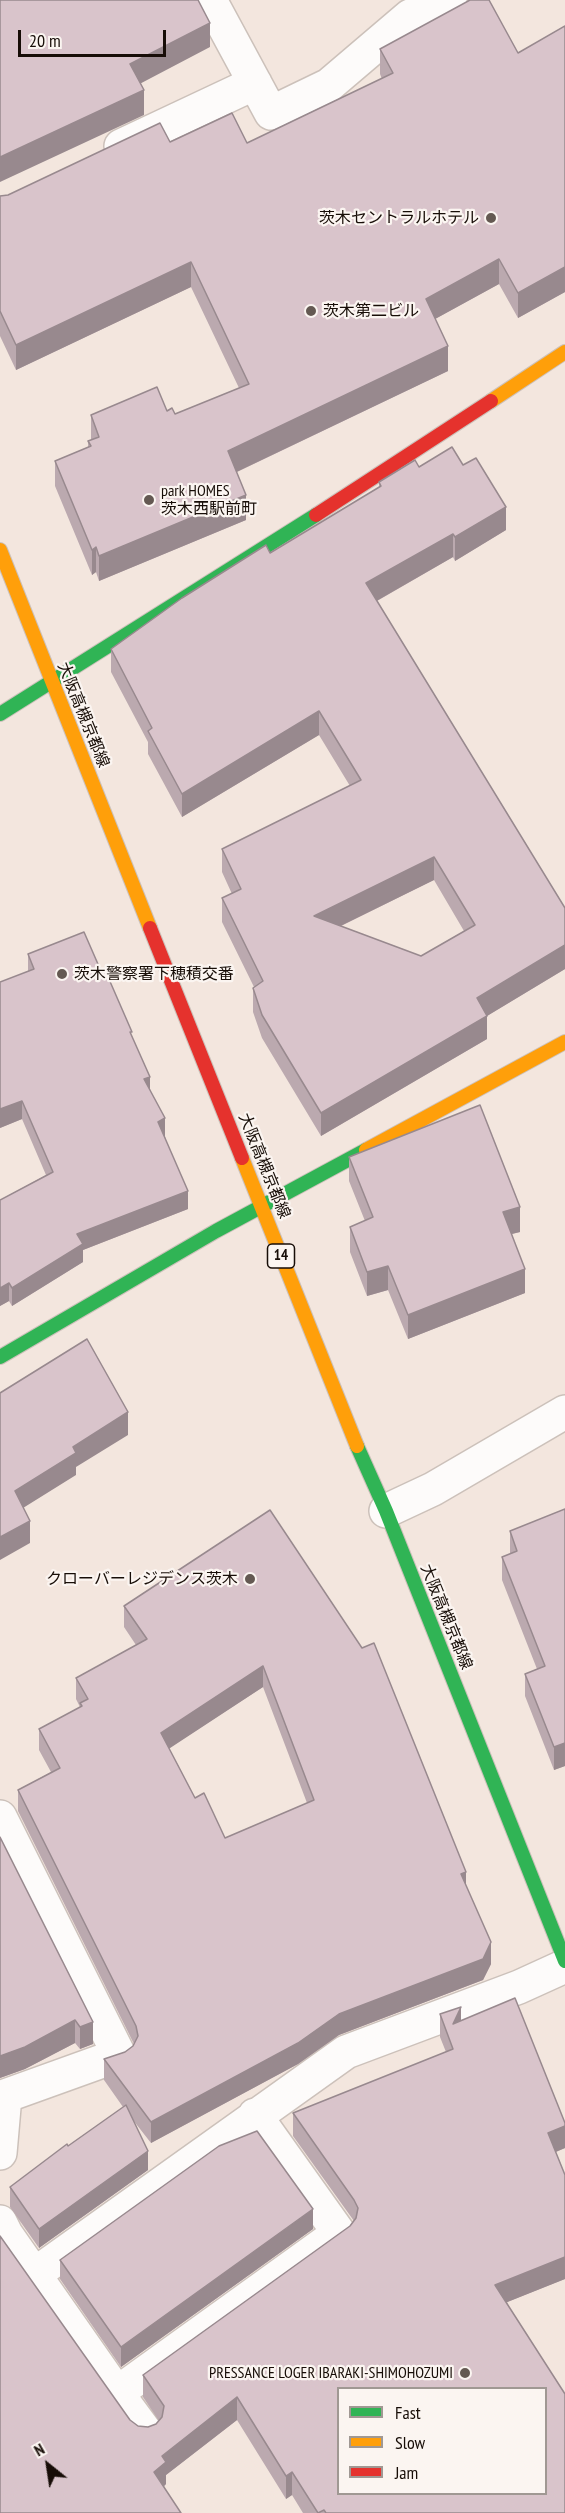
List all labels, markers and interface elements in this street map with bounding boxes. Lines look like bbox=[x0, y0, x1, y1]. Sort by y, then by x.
scale bar bbox=[21, 18, 170, 56]
text: 20 m bbox=[29, 29, 61, 52]
place label: 茨木セントラルホテル bbox=[319, 208, 479, 228]
marker: 茨木セントラルホテル bbox=[484, 211, 498, 225]
place label: 茨木第二ビル bbox=[323, 301, 419, 321]
marker: 茨木第二ビル bbox=[304, 304, 318, 318]
place label: park HOMES 茨木西駅前町 bbox=[161, 481, 257, 519]
marker: park HOMES 茨木西駅前町 bbox=[142, 493, 156, 507]
street label: 大阪高槻京都線 bbox=[53, 659, 113, 771]
place label: 茨木警察署下穂積交番 bbox=[74, 964, 234, 984]
marker: 茨木警察署下穂積交番 bbox=[55, 967, 69, 981]
street label: 大阪高槻京都線 bbox=[234, 1110, 294, 1222]
road number: 14 bbox=[268, 1244, 294, 1268]
street label: 大阪高槻京都線 bbox=[416, 1561, 476, 1673]
place label: クローバーレジデンス茨木 bbox=[46, 1569, 238, 1589]
marker: クローバーレジデンス茨木 bbox=[243, 1572, 257, 1586]
place label: PRESSANCE LOGER IBARAKI-SHIMOHOZUMI bbox=[209, 2363, 453, 2383]
marker: PRESSANCE LOGER IBARAKI-SHIMOHOZUMI bbox=[458, 2366, 472, 2380]
legend bbox=[337, 2387, 547, 2495]
text: Fast bbox=[395, 2401, 421, 2424]
text: Slow bbox=[395, 2431, 425, 2454]
north arrow bbox=[18, 2435, 78, 2495]
text: N bbox=[30, 2439, 48, 2460]
text: Jam bbox=[395, 2461, 418, 2484]

